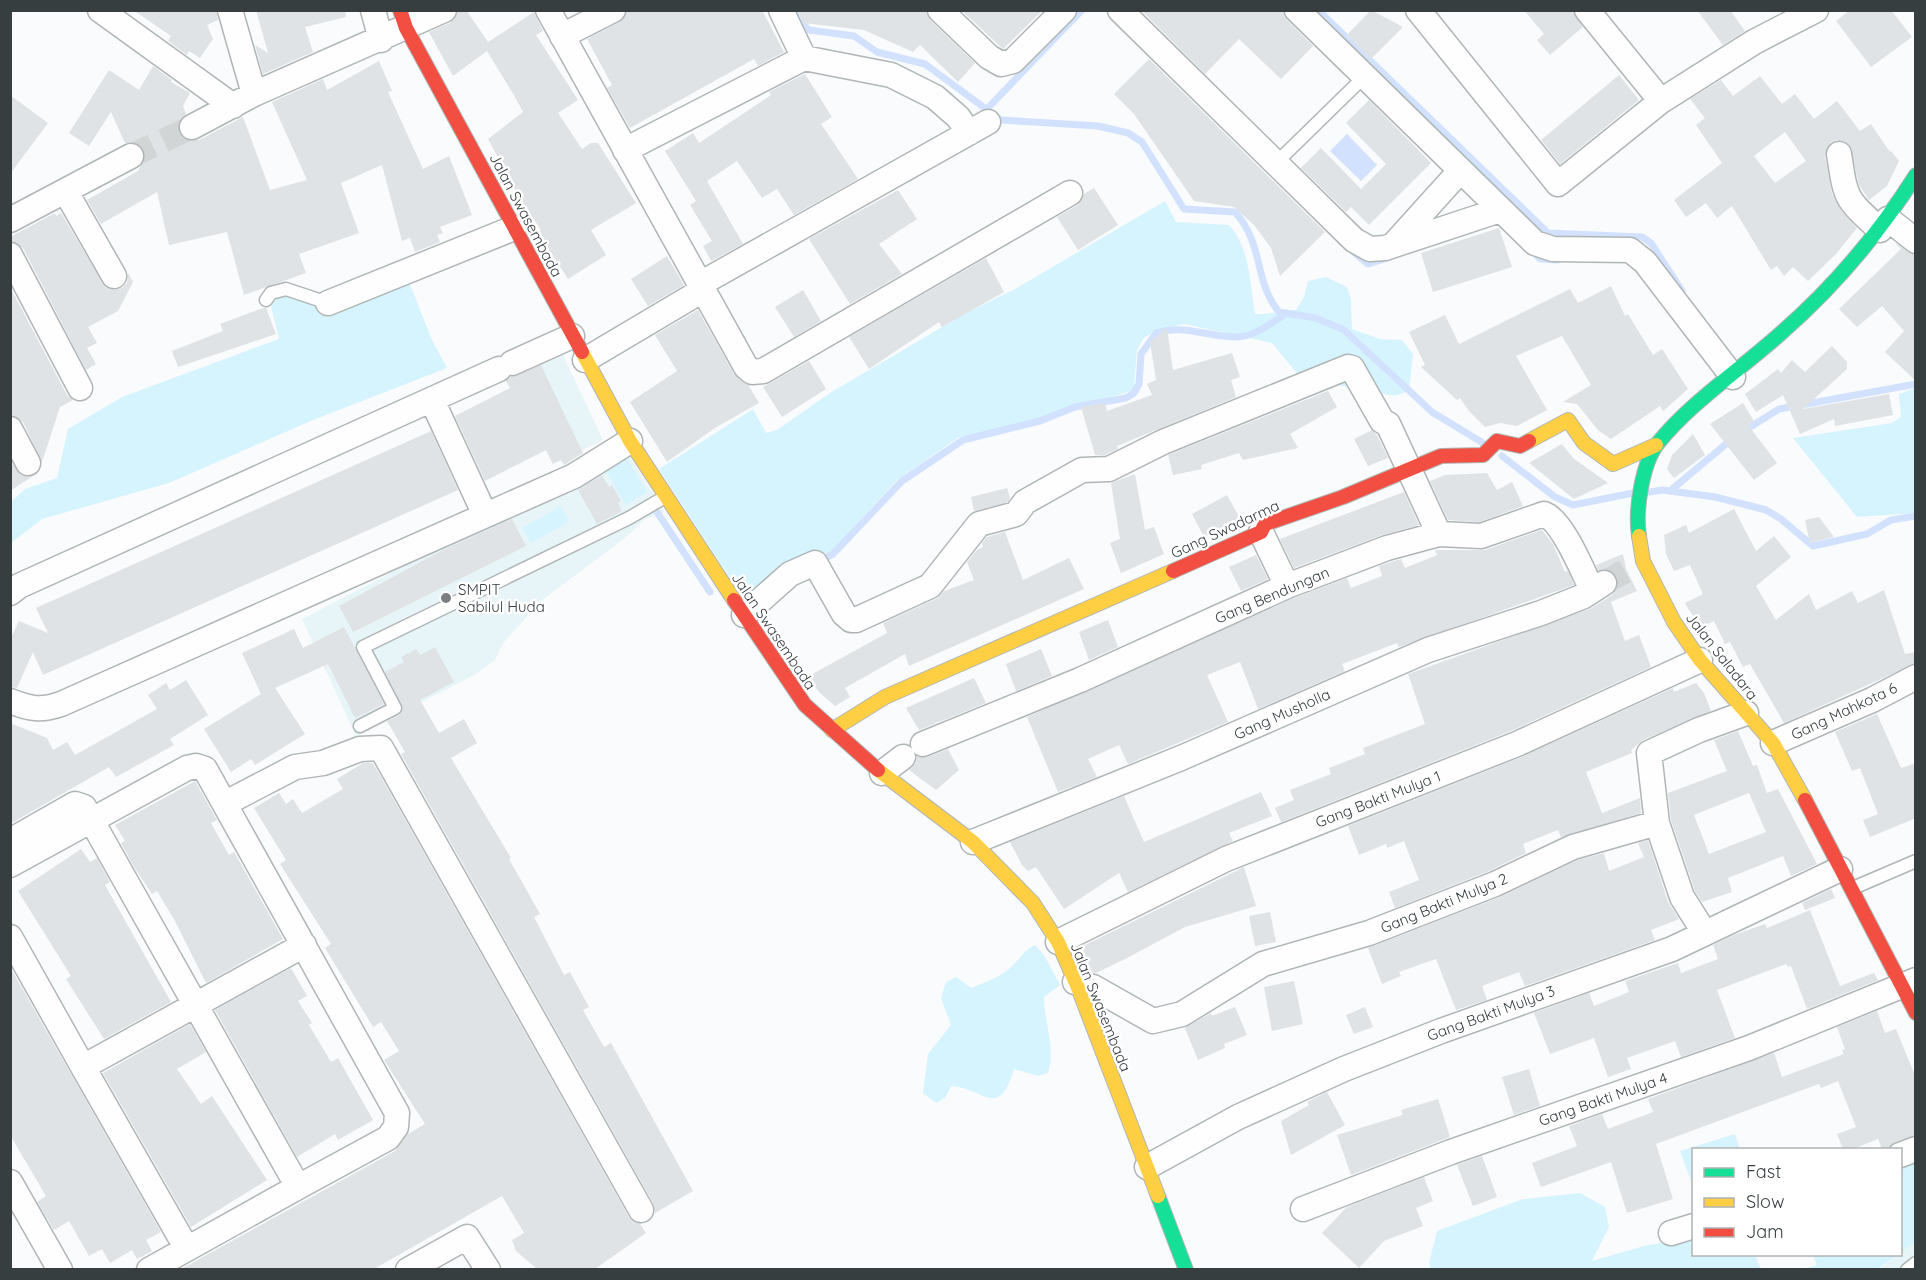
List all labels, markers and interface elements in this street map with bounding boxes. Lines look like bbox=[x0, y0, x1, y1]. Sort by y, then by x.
street label: Jalan Swasembada bbox=[485, 150, 567, 280]
street label: Gang Swadarma bbox=[1168, 496, 1282, 562]
street label: Gang Bendungan bbox=[1212, 562, 1332, 628]
street label: Jalan Swasembada bbox=[728, 569, 820, 693]
place label: SMPIT Sabilul Huda bbox=[458, 580, 545, 616]
marker: SMPIT Sabilul Huda bbox=[439, 591, 453, 605]
street label: Jalan Saladara bbox=[1682, 608, 1762, 704]
street label: Gang Mahkota 6 bbox=[1788, 678, 1900, 744]
street label: Gang Musholla bbox=[1231, 684, 1333, 744]
street label: Gang Bakti Mulya 1 bbox=[1313, 766, 1443, 832]
street label: Gang Bakti Mulya 2 bbox=[1378, 869, 1510, 937]
street label: Jalan Swasembada bbox=[1066, 940, 1136, 1074]
street label: Gang Bakti Mulya 3 bbox=[1424, 981, 1558, 1045]
street label: Gang Bakti Mulya 4 bbox=[1536, 1068, 1670, 1130]
legend bbox=[1692, 1148, 1902, 1256]
text: Fast bbox=[1746, 1160, 1781, 1183]
text: Slow bbox=[1746, 1190, 1784, 1213]
text: Jam bbox=[1746, 1220, 1784, 1243]

